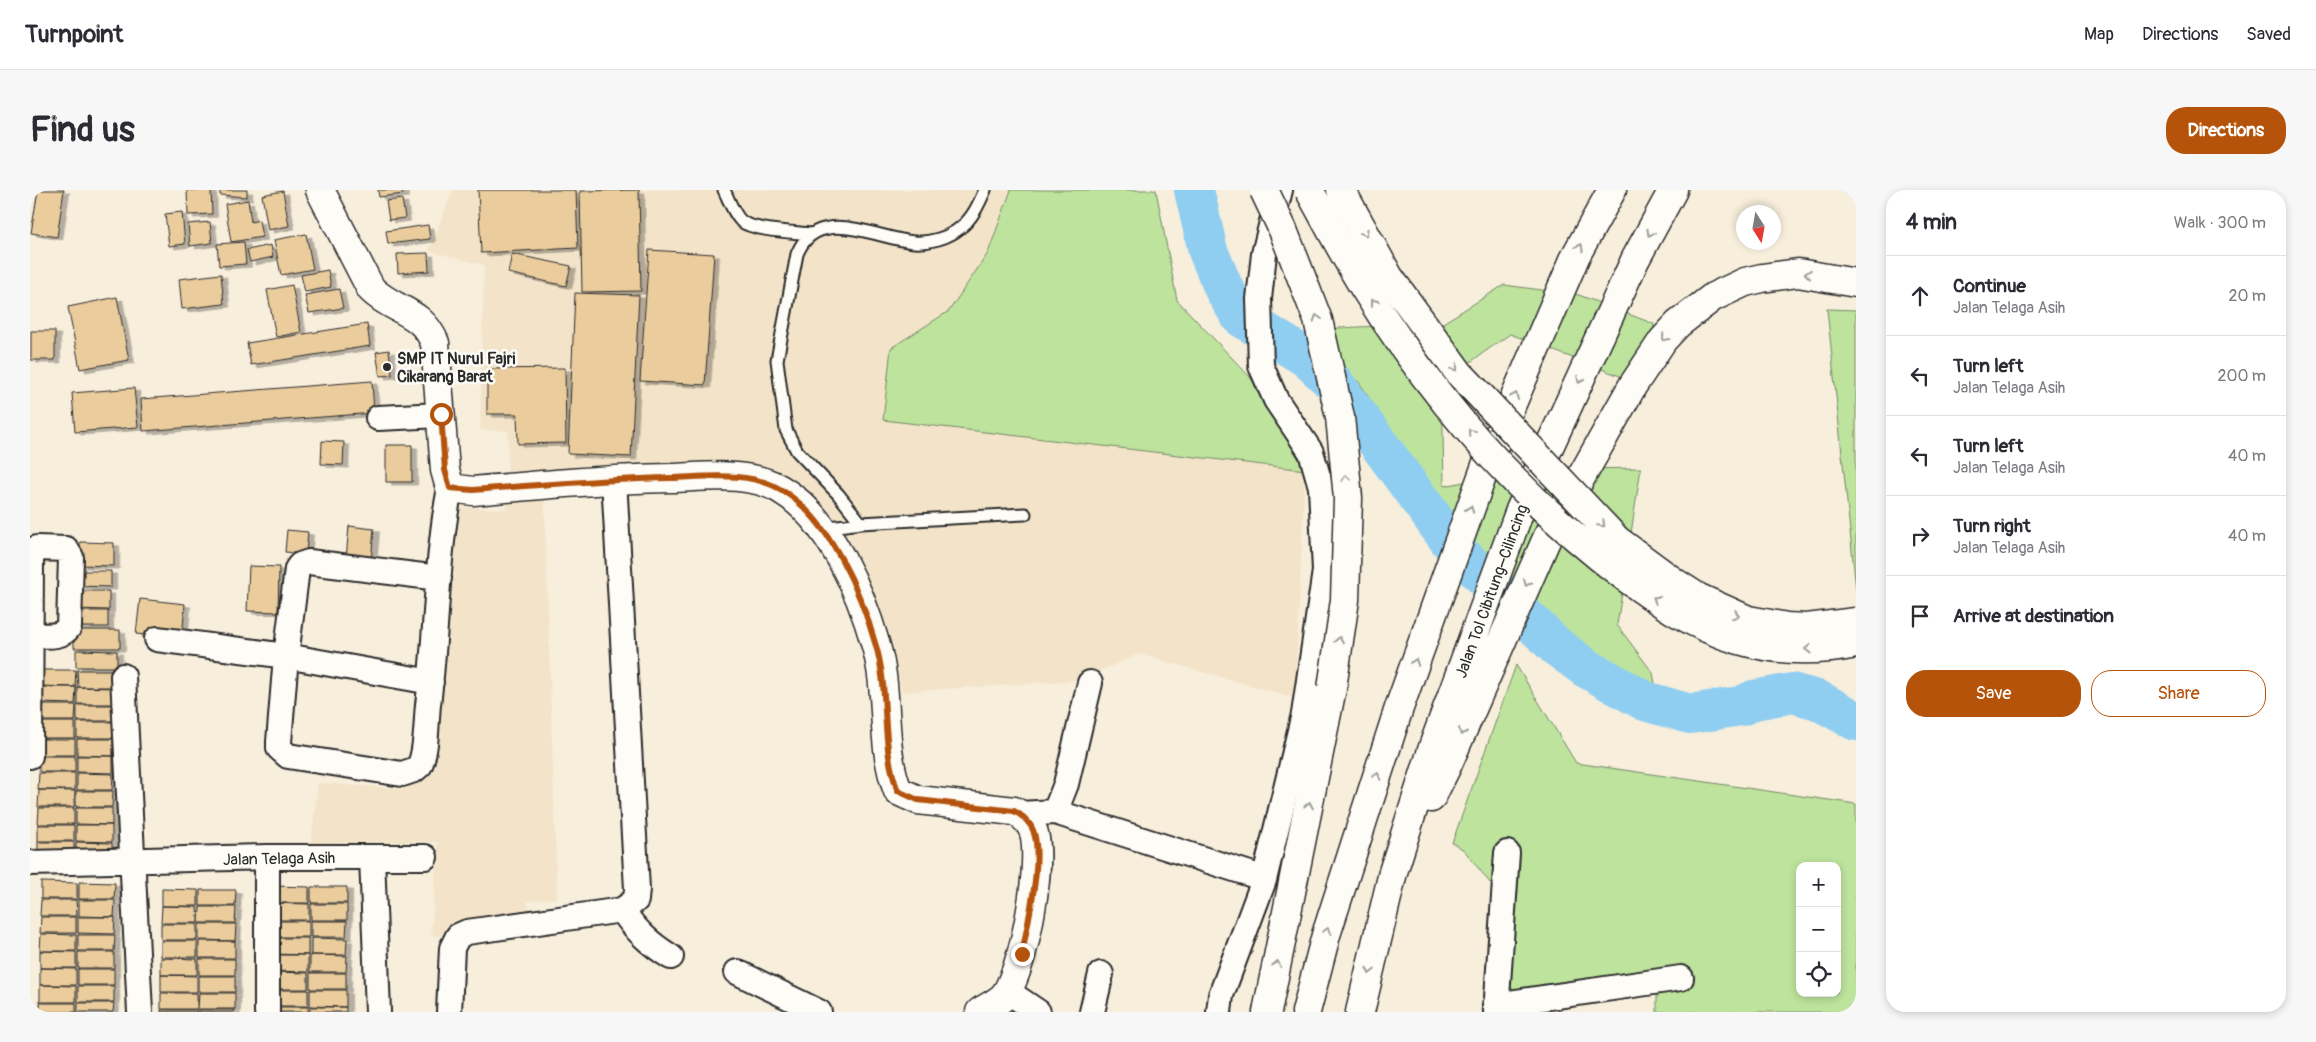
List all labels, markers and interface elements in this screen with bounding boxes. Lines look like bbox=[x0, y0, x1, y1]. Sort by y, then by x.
text: Turnpoint bbox=[25, 20, 123, 49]
text: Map bbox=[2084, 23, 2114, 46]
text: Directions bbox=[2142, 23, 2218, 46]
text: Saved bbox=[2246, 23, 2291, 46]
button: Directions bbox=[2166, 107, 2286, 154]
text: Find us bbox=[30, 108, 135, 152]
north arrow bbox=[1736, 205, 1781, 250]
text: 4 min bbox=[1906, 209, 1957, 236]
text: Walk · 300 m bbox=[2174, 213, 2266, 233]
one-way arrow bbox=[1359, 227, 1369, 236]
one-way arrow bbox=[1646, 228, 1656, 237]
one-way arrow bbox=[1574, 243, 1584, 252]
one-way arrow bbox=[1804, 269, 1812, 280]
text: Continue bbox=[1953, 274, 2026, 298]
icon: ahead bbox=[1906, 282, 1934, 310]
text: 20 m bbox=[2228, 286, 2266, 306]
one-way arrow bbox=[1371, 298, 1380, 308]
text: Jalan Telaga Asih bbox=[1953, 298, 2065, 318]
one-way arrow bbox=[1313, 314, 1323, 323]
one-way arrow bbox=[1662, 333, 1671, 342]
place label: SMP IT Nurul Fajri Cikarang Barat bbox=[397, 349, 515, 387]
text: Turn left bbox=[1953, 354, 2023, 378]
marker: SMP IT Nurul Fajri Cikarang Barat bbox=[381, 361, 393, 373]
one-way arrow bbox=[1449, 362, 1458, 372]
icon: left bbox=[1906, 362, 1934, 390]
text: 200 m bbox=[2218, 366, 2266, 386]
one-way arrow bbox=[1576, 375, 1586, 384]
text: Jalan Telaga Asih bbox=[1953, 378, 2065, 398]
one-way arrow bbox=[1509, 392, 1520, 401]
route start bbox=[430, 403, 453, 426]
one-way arrow bbox=[1469, 429, 1477, 438]
text: Turn left bbox=[1953, 434, 2023, 458]
icon: left bbox=[1906, 442, 1934, 470]
text: 40 m bbox=[2228, 446, 2266, 466]
text: Jalan Telaga Asih bbox=[1953, 458, 2065, 478]
one-way arrow bbox=[1341, 473, 1352, 481]
street label: Jalan Tol Cibitung–Cilincing bbox=[1451, 502, 1533, 681]
one-way arrow bbox=[1464, 506, 1474, 514]
text: Turn right bbox=[1953, 514, 2031, 538]
one-way arrow bbox=[1596, 518, 1605, 527]
icon: right bbox=[1906, 522, 1934, 550]
text: 40 m bbox=[2228, 526, 2266, 546]
text: Jalan Telaga Asih bbox=[1953, 538, 2065, 558]
one-way arrow bbox=[1523, 578, 1534, 587]
one-way arrow bbox=[1652, 596, 1662, 605]
icon: arrive bbox=[1906, 602, 1934, 630]
text: Arrive at destination bbox=[1953, 604, 2114, 628]
one-way arrow bbox=[1731, 609, 1739, 619]
one-way arrow bbox=[1334, 635, 1344, 644]
one-way arrow bbox=[1803, 644, 1811, 654]
one-way arrow bbox=[1409, 658, 1419, 667]
button: Save bbox=[1906, 670, 2081, 717]
button: Share bbox=[2091, 670, 2266, 717]
one-way arrow bbox=[1458, 727, 1469, 736]
one-way arrow bbox=[1371, 773, 1381, 781]
one-way arrow bbox=[1303, 800, 1313, 809]
street label: Jalan Telaga Asih bbox=[223, 848, 335, 870]
map controls bbox=[1796, 862, 1841, 997]
button: + bbox=[1796, 862, 1841, 907]
button: − bbox=[1796, 907, 1841, 952]
one-way arrow bbox=[1321, 927, 1331, 936]
route end bbox=[1011, 943, 1034, 966]
button: locate bbox=[1796, 952, 1841, 997]
one-way arrow bbox=[1271, 960, 1281, 969]
one-way arrow bbox=[1365, 966, 1376, 975]

